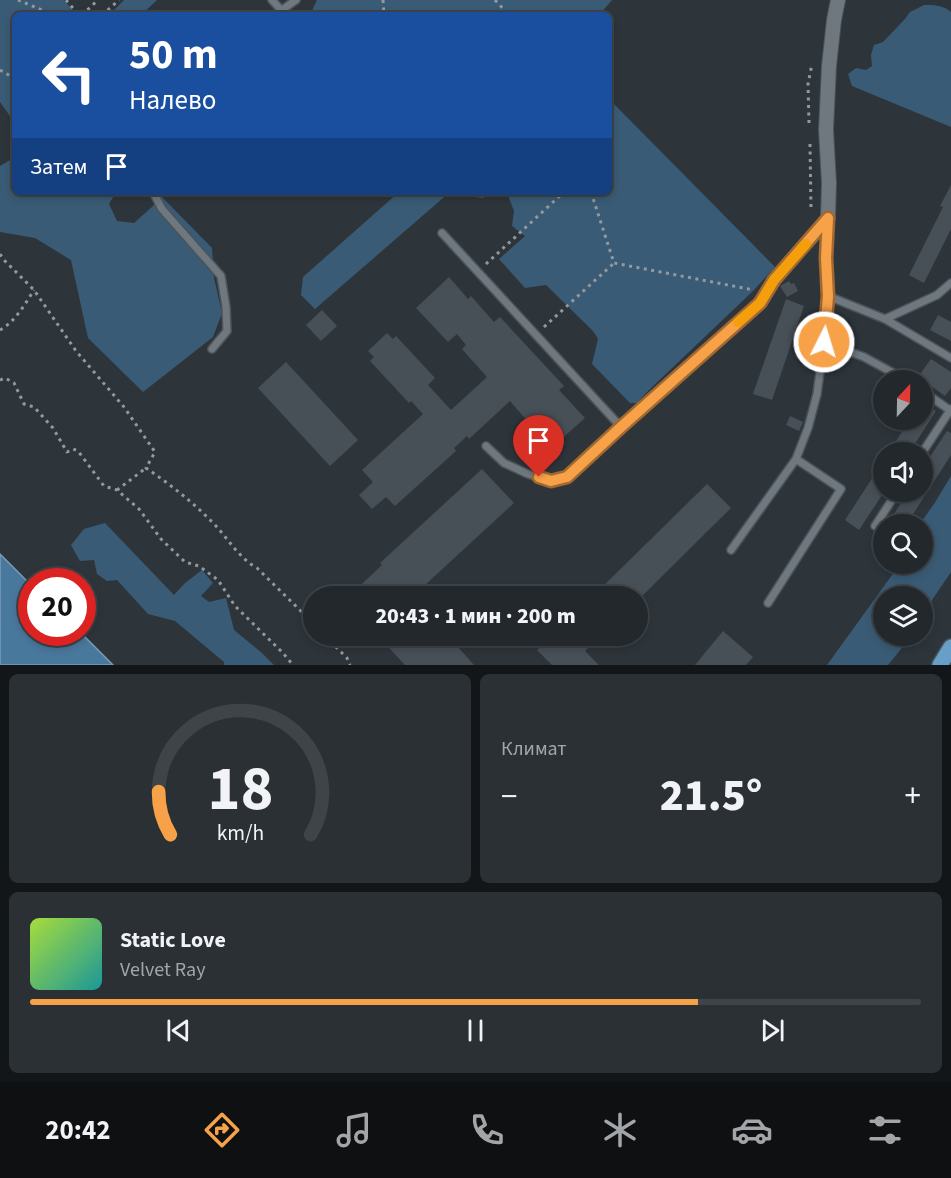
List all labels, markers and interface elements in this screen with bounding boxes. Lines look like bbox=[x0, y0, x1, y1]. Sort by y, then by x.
text: 50 m bbox=[129, 25, 218, 85]
icon: left bbox=[30, 36, 108, 114]
text: Налево bbox=[129, 81, 216, 120]
icon: arrive bbox=[100, 150, 133, 183]
text: Затем bbox=[30, 151, 88, 183]
position arrow bbox=[792, 310, 856, 374]
north arrow bbox=[873, 370, 933, 430]
map controls bbox=[873, 370, 933, 646]
pin bbox=[513, 415, 564, 477]
icon: arrive bbox=[522, 424, 555, 457]
button: sound bbox=[873, 442, 933, 502]
button: search bbox=[873, 514, 933, 574]
speed limit sign: 20 bbox=[18, 568, 96, 646]
button: layers bbox=[873, 586, 933, 646]
text: 20:43 · 1 мин · 200 m bbox=[375, 600, 576, 632]
text: Климат bbox=[501, 735, 567, 763]
text: 18 bbox=[207, 745, 273, 834]
text: 21.5° bbox=[660, 764, 762, 828]
text: − bbox=[501, 773, 517, 820]
text: + bbox=[905, 773, 921, 820]
text: km/h bbox=[216, 819, 264, 850]
text: Static Love bbox=[120, 924, 226, 956]
text: Velvet Ray bbox=[120, 956, 206, 984]
icon: previous bbox=[162, 1014, 195, 1047]
icon: pause bbox=[459, 1014, 492, 1047]
icon: next bbox=[756, 1014, 789, 1047]
icon: directions bbox=[201, 1109, 243, 1151]
icon: music bbox=[333, 1109, 375, 1151]
icon: phone bbox=[466, 1109, 508, 1151]
icon: climate bbox=[599, 1109, 641, 1151]
icon: car bbox=[731, 1109, 773, 1151]
icon: filters bbox=[864, 1109, 906, 1151]
text: 20:42 bbox=[45, 1111, 110, 1150]

